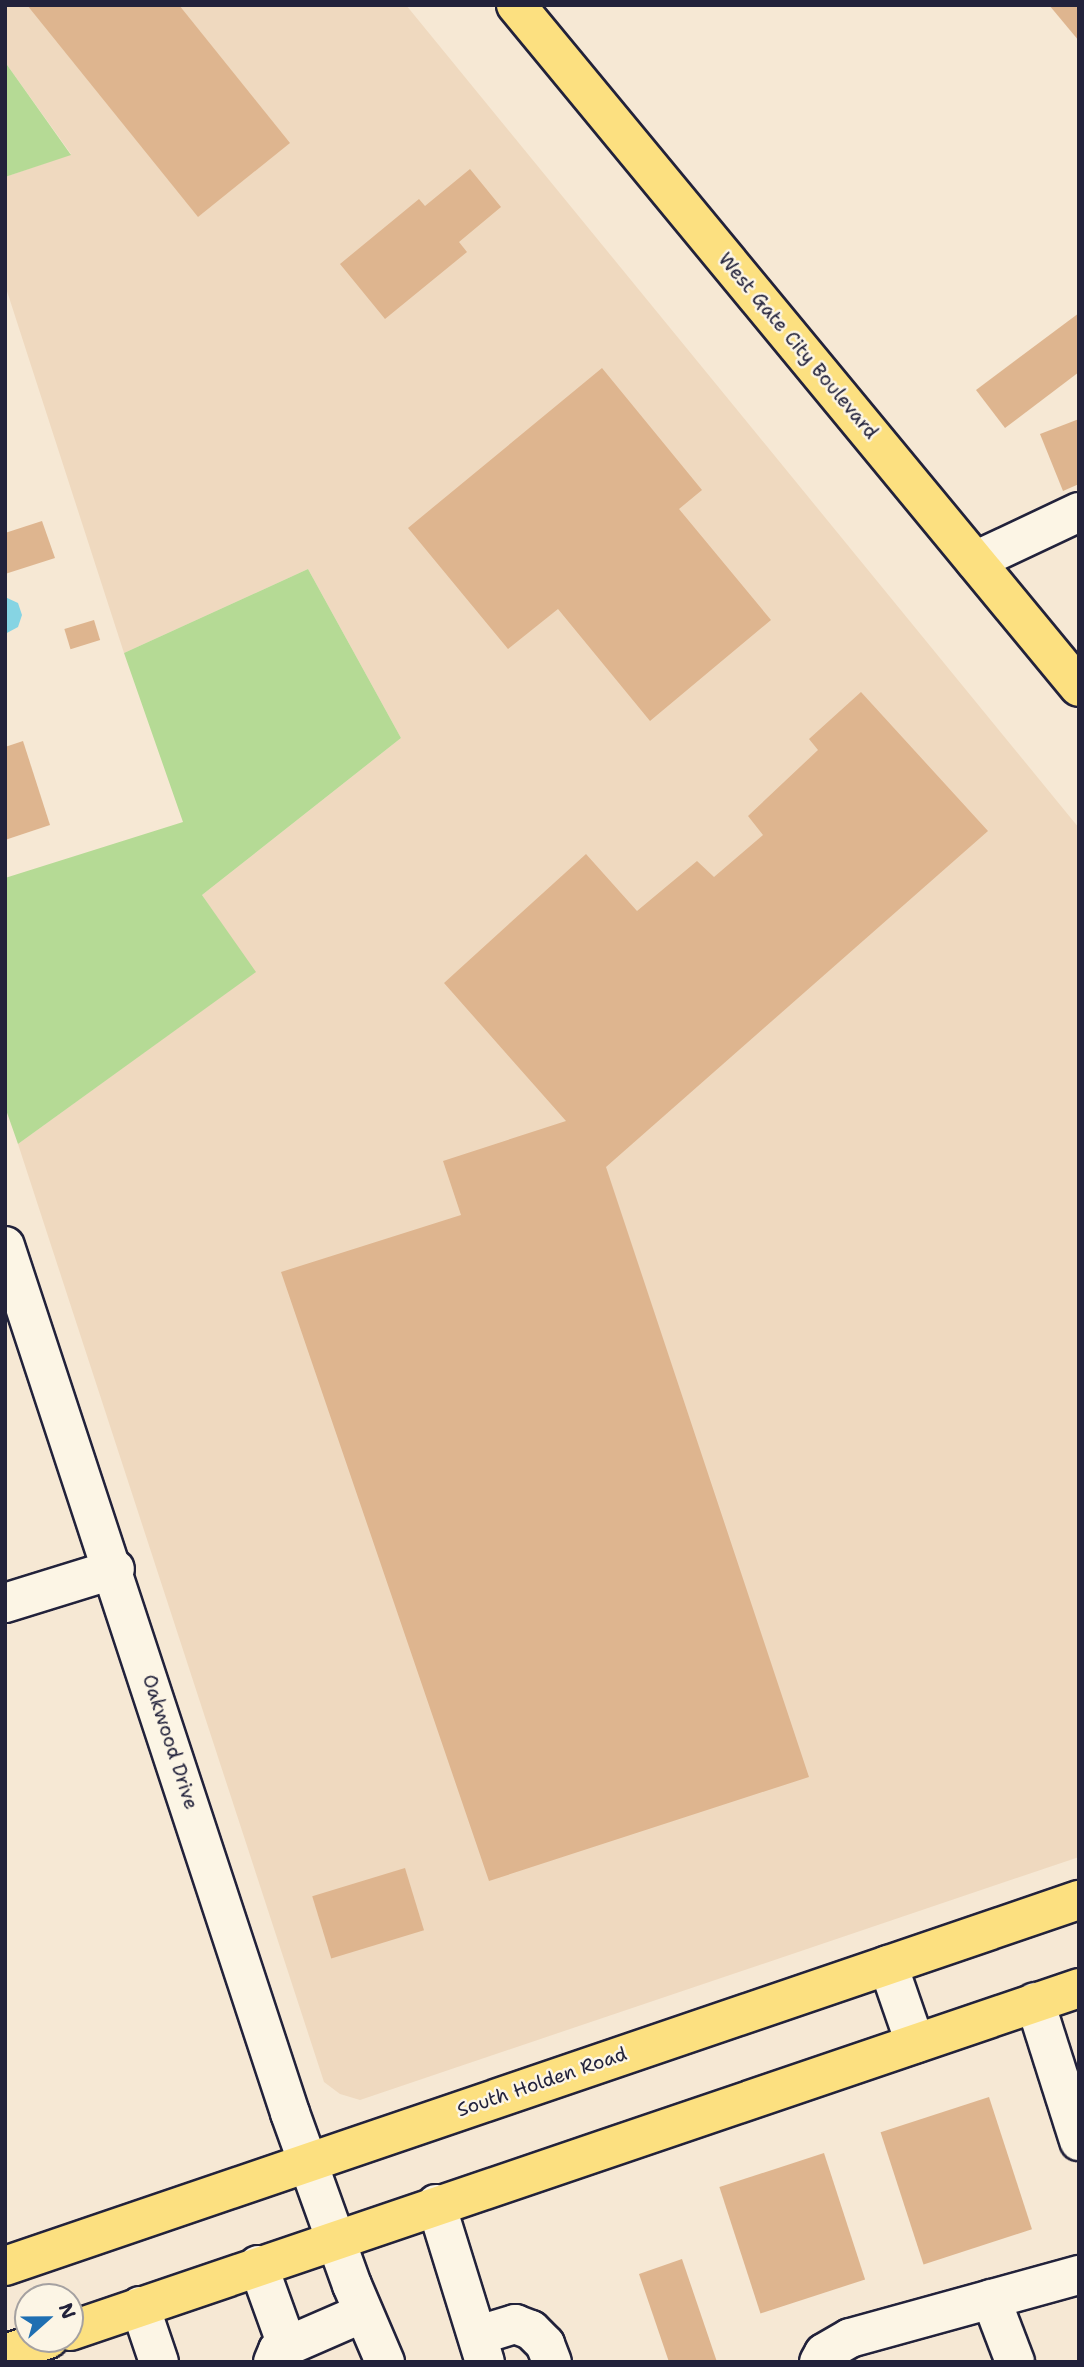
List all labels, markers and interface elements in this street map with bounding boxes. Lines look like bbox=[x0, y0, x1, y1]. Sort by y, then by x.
street label: West Gate City Boulevard bbox=[713, 248, 883, 444]
street label: Oakwood Drive bbox=[137, 1672, 203, 1812]
street label: South Holden Road bbox=[454, 2042, 630, 2122]
north arrow bbox=[14, 2283, 84, 2353]
text: N bbox=[53, 2300, 82, 2323]

